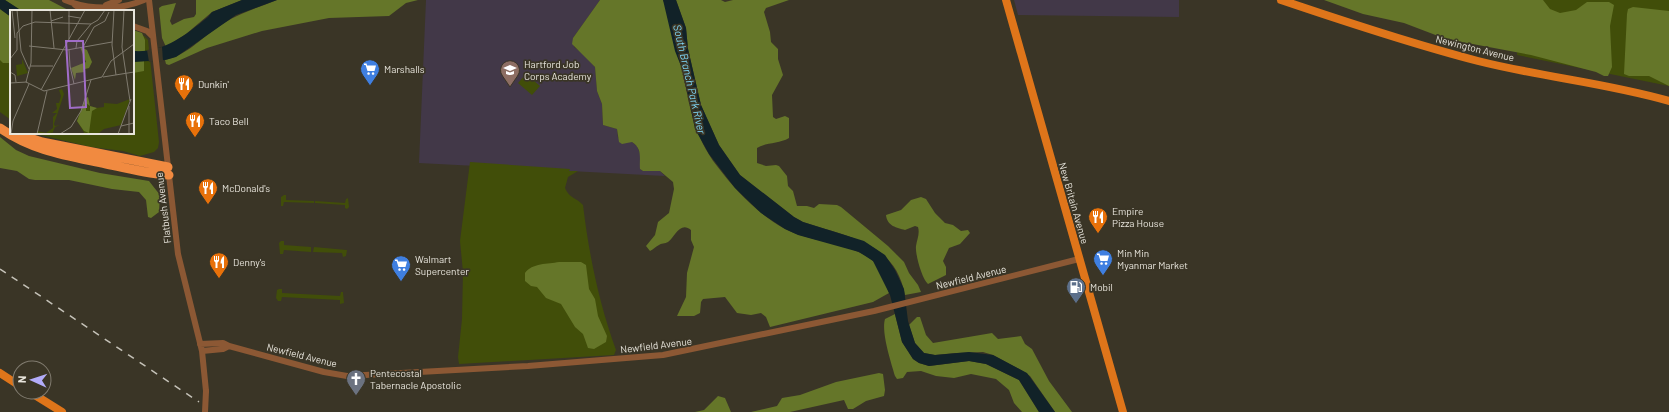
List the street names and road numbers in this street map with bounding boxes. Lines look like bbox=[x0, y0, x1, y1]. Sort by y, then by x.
street label: Newington Avenue bbox=[1434, 32, 1516, 64]
street label: New Britain Avenue bbox=[1057, 161, 1091, 245]
street label: Flatbush Avenue bbox=[153, 172, 173, 244]
street label: Newfield Avenue bbox=[935, 262, 1007, 292]
street label: Newfield Avenue bbox=[619, 335, 693, 355]
street label: Newfield Avenue bbox=[266, 340, 338, 370]

